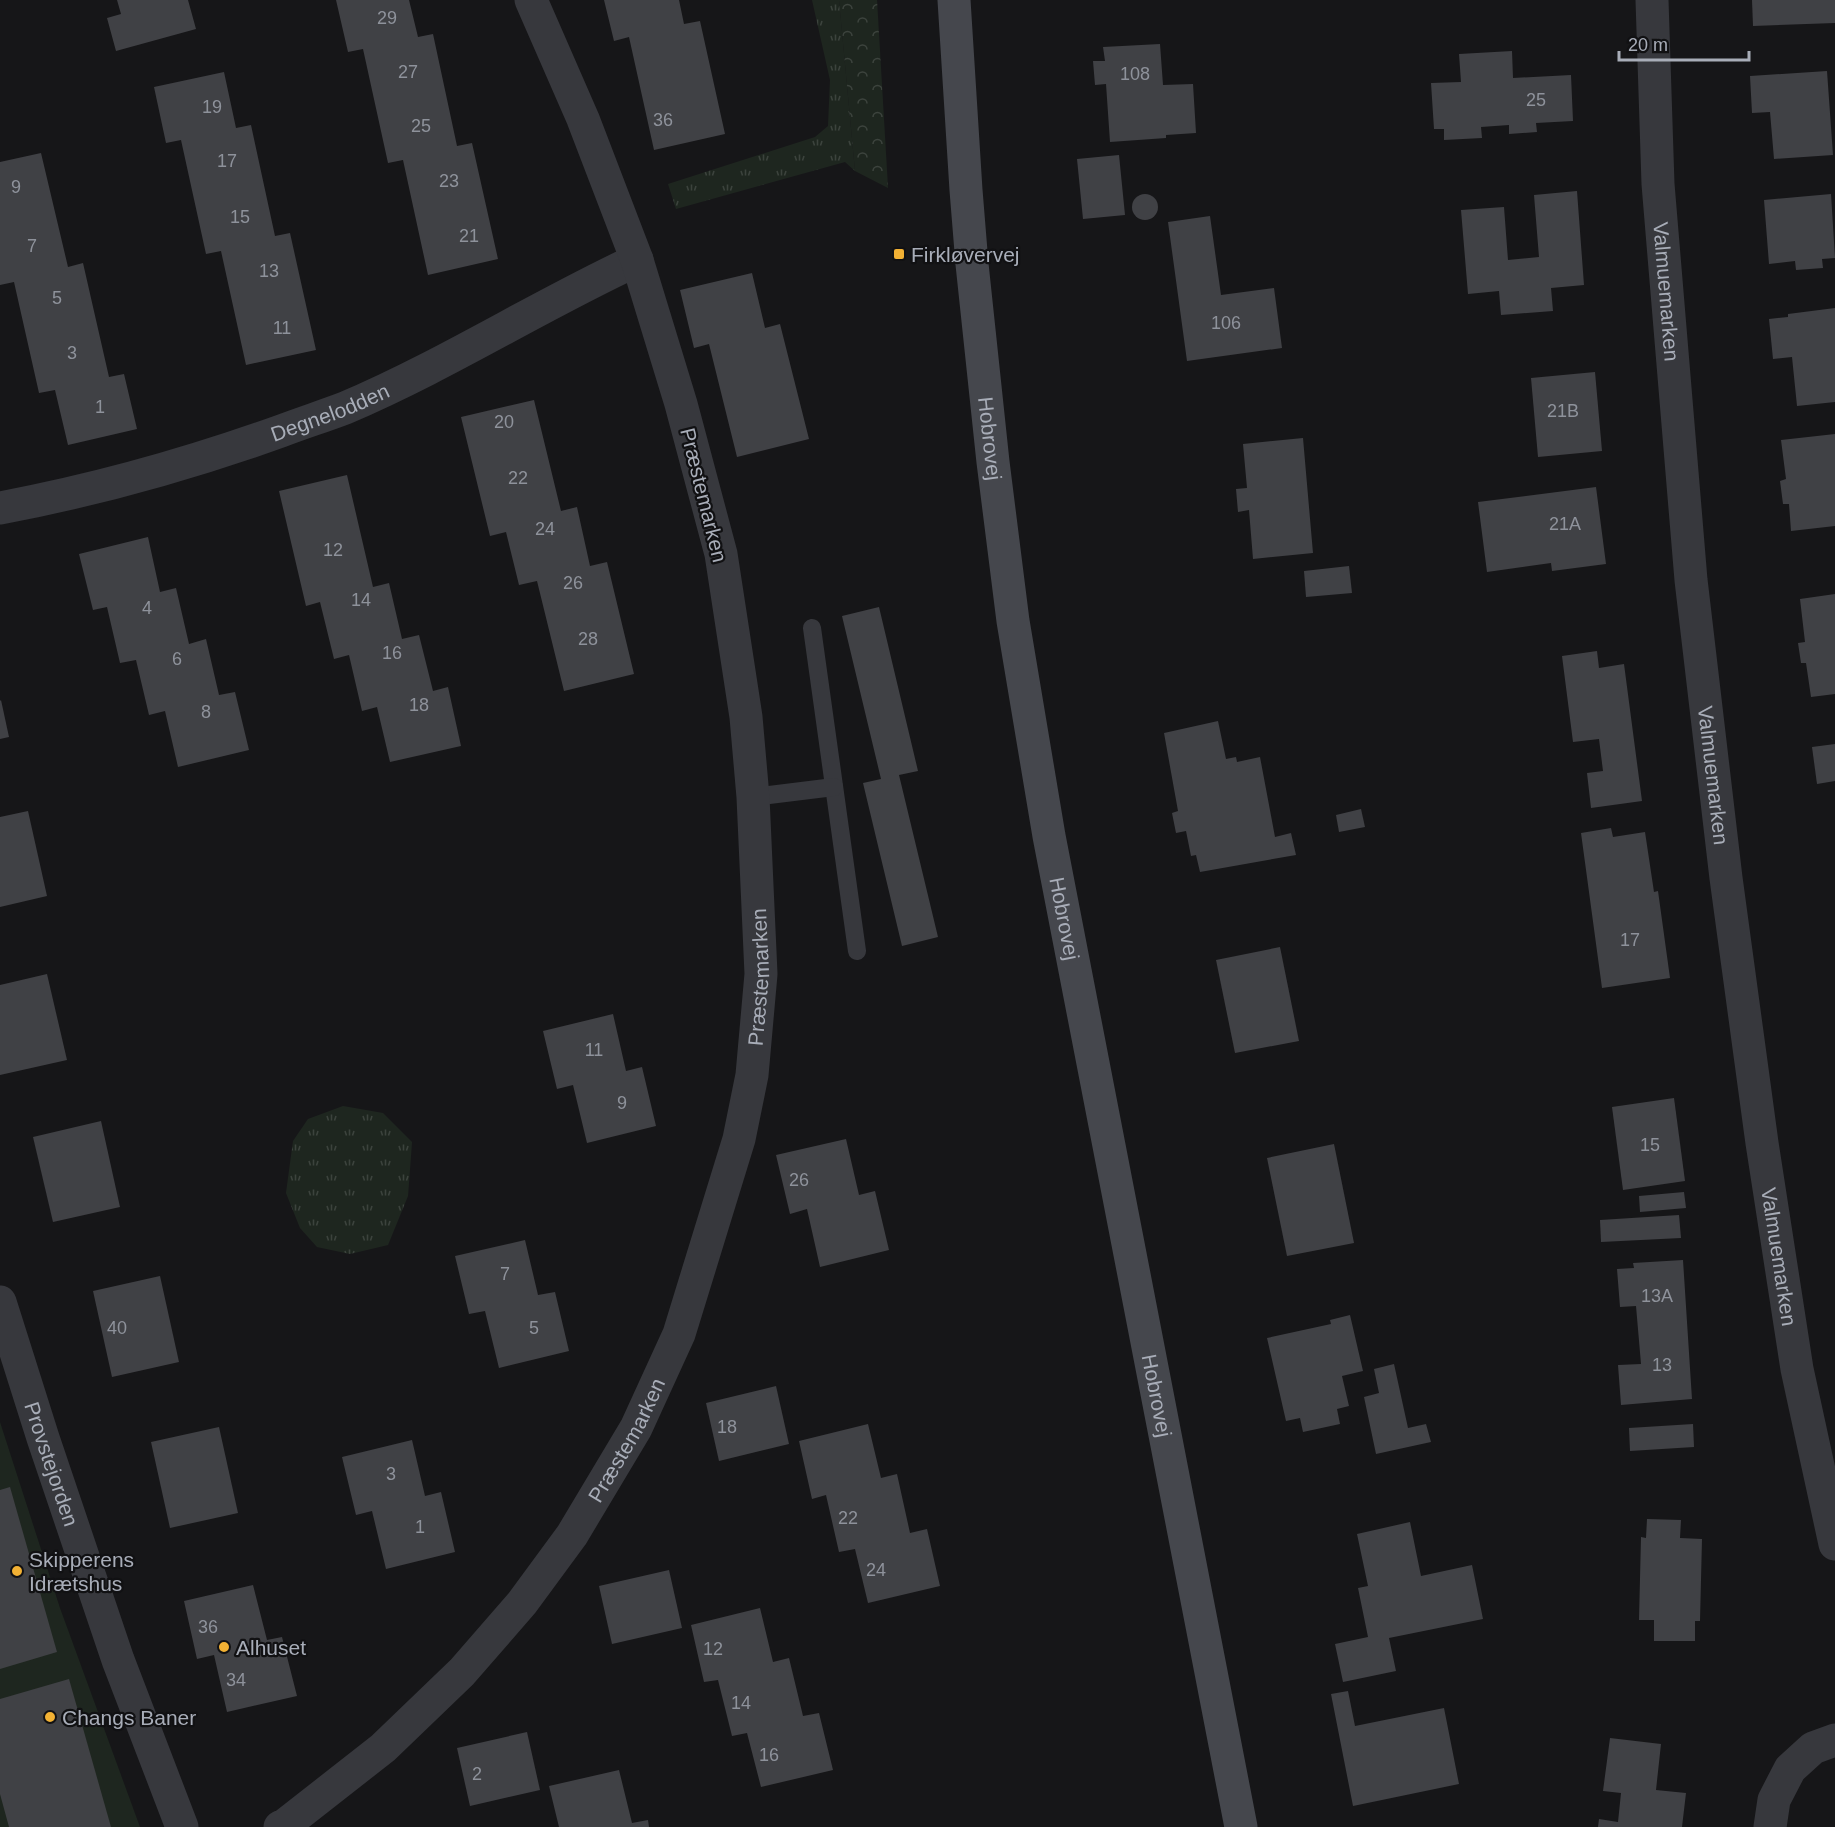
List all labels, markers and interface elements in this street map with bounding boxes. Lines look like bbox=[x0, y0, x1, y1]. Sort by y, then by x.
house number: 29 bbox=[377, 8, 397, 28]
scale bar bbox=[1619, 24, 1750, 62]
text: 20 m bbox=[1628, 35, 1668, 55]
house number: 27 bbox=[398, 62, 418, 82]
house number: 108 bbox=[1120, 64, 1150, 84]
house number: 25 bbox=[1526, 90, 1546, 110]
house number: 19 bbox=[202, 97, 222, 117]
house number: 36 bbox=[653, 110, 673, 130]
house number: 25 bbox=[411, 116, 431, 136]
house number: 17 bbox=[217, 151, 237, 171]
house number: 23 bbox=[439, 171, 459, 191]
house number: 9 bbox=[11, 177, 21, 197]
house number: 15 bbox=[230, 207, 250, 227]
street label: Valmuemarken bbox=[1650, 221, 1684, 362]
house number: 21 bbox=[459, 226, 479, 246]
house number: 7 bbox=[27, 236, 37, 256]
place label: Firkløvervej bbox=[911, 243, 1020, 266]
marker: Firkløvervej bbox=[892, 247, 906, 261]
house number: 13 bbox=[259, 261, 279, 281]
house number: 5 bbox=[52, 288, 62, 308]
house number: 106 bbox=[1211, 313, 1241, 333]
house number: 11 bbox=[273, 318, 291, 338]
house number: 3 bbox=[67, 343, 77, 363]
street label: Degnelodden bbox=[268, 378, 393, 445]
street label: Hobrovej bbox=[975, 395, 1007, 482]
house number: 1 bbox=[95, 397, 105, 417]
house number: 21B bbox=[1547, 401, 1579, 421]
house number: 20 bbox=[494, 412, 514, 432]
street label: Præstemarken bbox=[676, 425, 732, 565]
house number: 22 bbox=[508, 468, 528, 488]
house number: 21A bbox=[1549, 514, 1581, 534]
house number: 24 bbox=[535, 519, 555, 539]
house number: 12 bbox=[323, 540, 343, 560]
house number: 26 bbox=[563, 573, 583, 593]
house number: 14 bbox=[351, 590, 371, 610]
house number: 4 bbox=[142, 598, 152, 618]
house number: 28 bbox=[578, 629, 598, 649]
house number: 16 bbox=[382, 643, 402, 663]
house number: 6 bbox=[172, 649, 182, 669]
house number: 18 bbox=[409, 695, 429, 715]
house number: 8 bbox=[201, 702, 211, 722]
street label: Valmuemarken bbox=[1694, 704, 1733, 846]
street label: Hobrovej bbox=[1046, 875, 1084, 962]
street label: Præstemarken bbox=[743, 908, 773, 1047]
house number: 17 bbox=[1620, 930, 1640, 950]
house number: 11 bbox=[585, 1040, 603, 1060]
house number: 9 bbox=[617, 1093, 627, 1113]
house number: 15 bbox=[1640, 1135, 1660, 1155]
house number: 26 bbox=[789, 1170, 809, 1190]
street label: Valmuemarken bbox=[1758, 1186, 1802, 1328]
house number: 7 bbox=[500, 1264, 510, 1284]
house number: 13A bbox=[1641, 1286, 1673, 1306]
house number: 40 bbox=[107, 1318, 127, 1338]
house number: 5 bbox=[529, 1318, 539, 1338]
street label: Hobrovej bbox=[1138, 1352, 1177, 1439]
house number: 13 bbox=[1652, 1355, 1672, 1375]
street label: Præstemarken bbox=[583, 1374, 669, 1506]
street label: Provstejorden bbox=[21, 1399, 83, 1529]
house number: 18 bbox=[717, 1417, 737, 1437]
house number: 3 bbox=[386, 1464, 396, 1484]
house number: 22 bbox=[838, 1508, 858, 1528]
house number: 1 bbox=[415, 1517, 425, 1537]
place label: Skipperens Idrætshus bbox=[29, 1548, 134, 1595]
house number: 24 bbox=[866, 1560, 886, 1580]
marker: Skipperens Idrætshus bbox=[10, 1564, 24, 1578]
house number: 36 bbox=[198, 1617, 218, 1637]
place label: Alhuset bbox=[236, 1636, 306, 1659]
house number: 12 bbox=[703, 1639, 723, 1659]
marker: Alhuset bbox=[217, 1640, 231, 1654]
house number: 34 bbox=[226, 1670, 246, 1690]
house number: 14 bbox=[731, 1693, 751, 1713]
place label: Changs Baner bbox=[62, 1706, 196, 1729]
marker: Changs Baner bbox=[43, 1710, 57, 1724]
house number: 16 bbox=[759, 1745, 779, 1765]
house number: 2 bbox=[472, 1764, 482, 1784]

